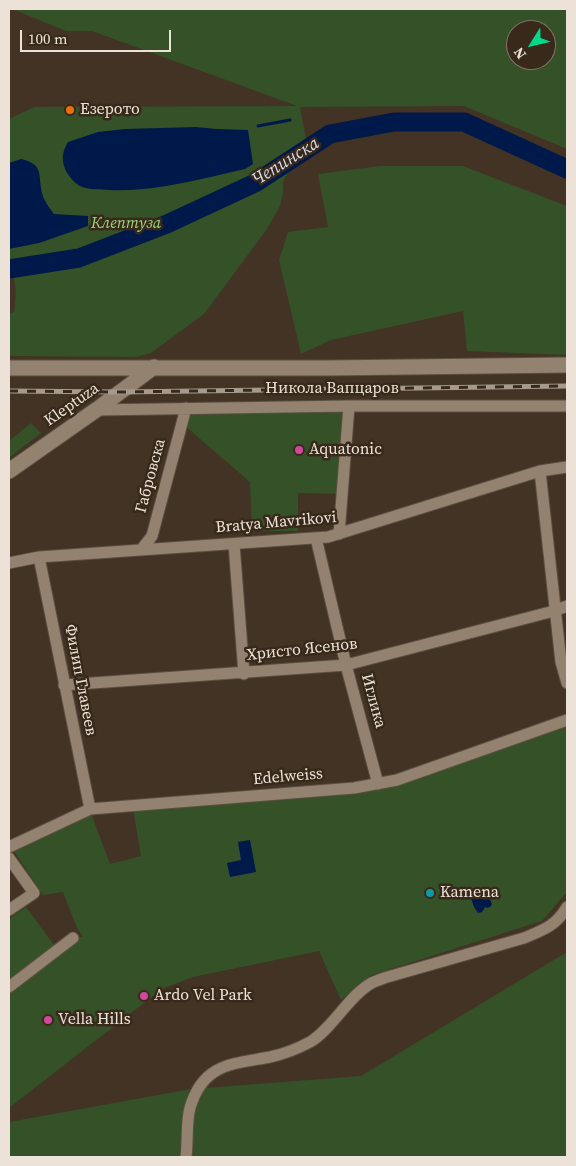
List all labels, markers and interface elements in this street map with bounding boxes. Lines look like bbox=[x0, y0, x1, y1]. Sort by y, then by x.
scale bar bbox=[22, 20, 174, 52]
north arrow bbox=[506, 20, 556, 70]
text: 100 m bbox=[28, 28, 68, 49]
text: N bbox=[509, 43, 531, 63]
place label: Езерото bbox=[80, 100, 140, 120]
marker: Езерото bbox=[64, 104, 76, 116]
water label: Чепинска bbox=[248, 133, 324, 191]
park label: Клептуза bbox=[91, 214, 161, 234]
street label: Kleptuza bbox=[41, 379, 103, 431]
street label: Никола Вапцаров bbox=[265, 379, 399, 399]
street label: Габровска bbox=[132, 437, 170, 515]
place label: Aquatonic bbox=[309, 440, 382, 460]
marker: Aquatonic bbox=[293, 444, 305, 456]
street label: Bratya Mavrikovi bbox=[215, 508, 337, 538]
street label: Филип Главеев bbox=[60, 623, 100, 737]
street label: Христо Ясенов bbox=[246, 635, 358, 665]
street label: Иглика bbox=[357, 672, 389, 730]
street label: Edelweiss bbox=[252, 764, 324, 790]
place label: Kamena bbox=[440, 883, 499, 903]
marker: Kamena bbox=[424, 887, 436, 899]
place label: Ardo Vel Park bbox=[154, 986, 252, 1006]
marker: Ardo Vel Park bbox=[138, 990, 150, 1002]
place label: Vella Hills bbox=[58, 1010, 131, 1030]
marker: Vella Hills bbox=[42, 1014, 54, 1026]

